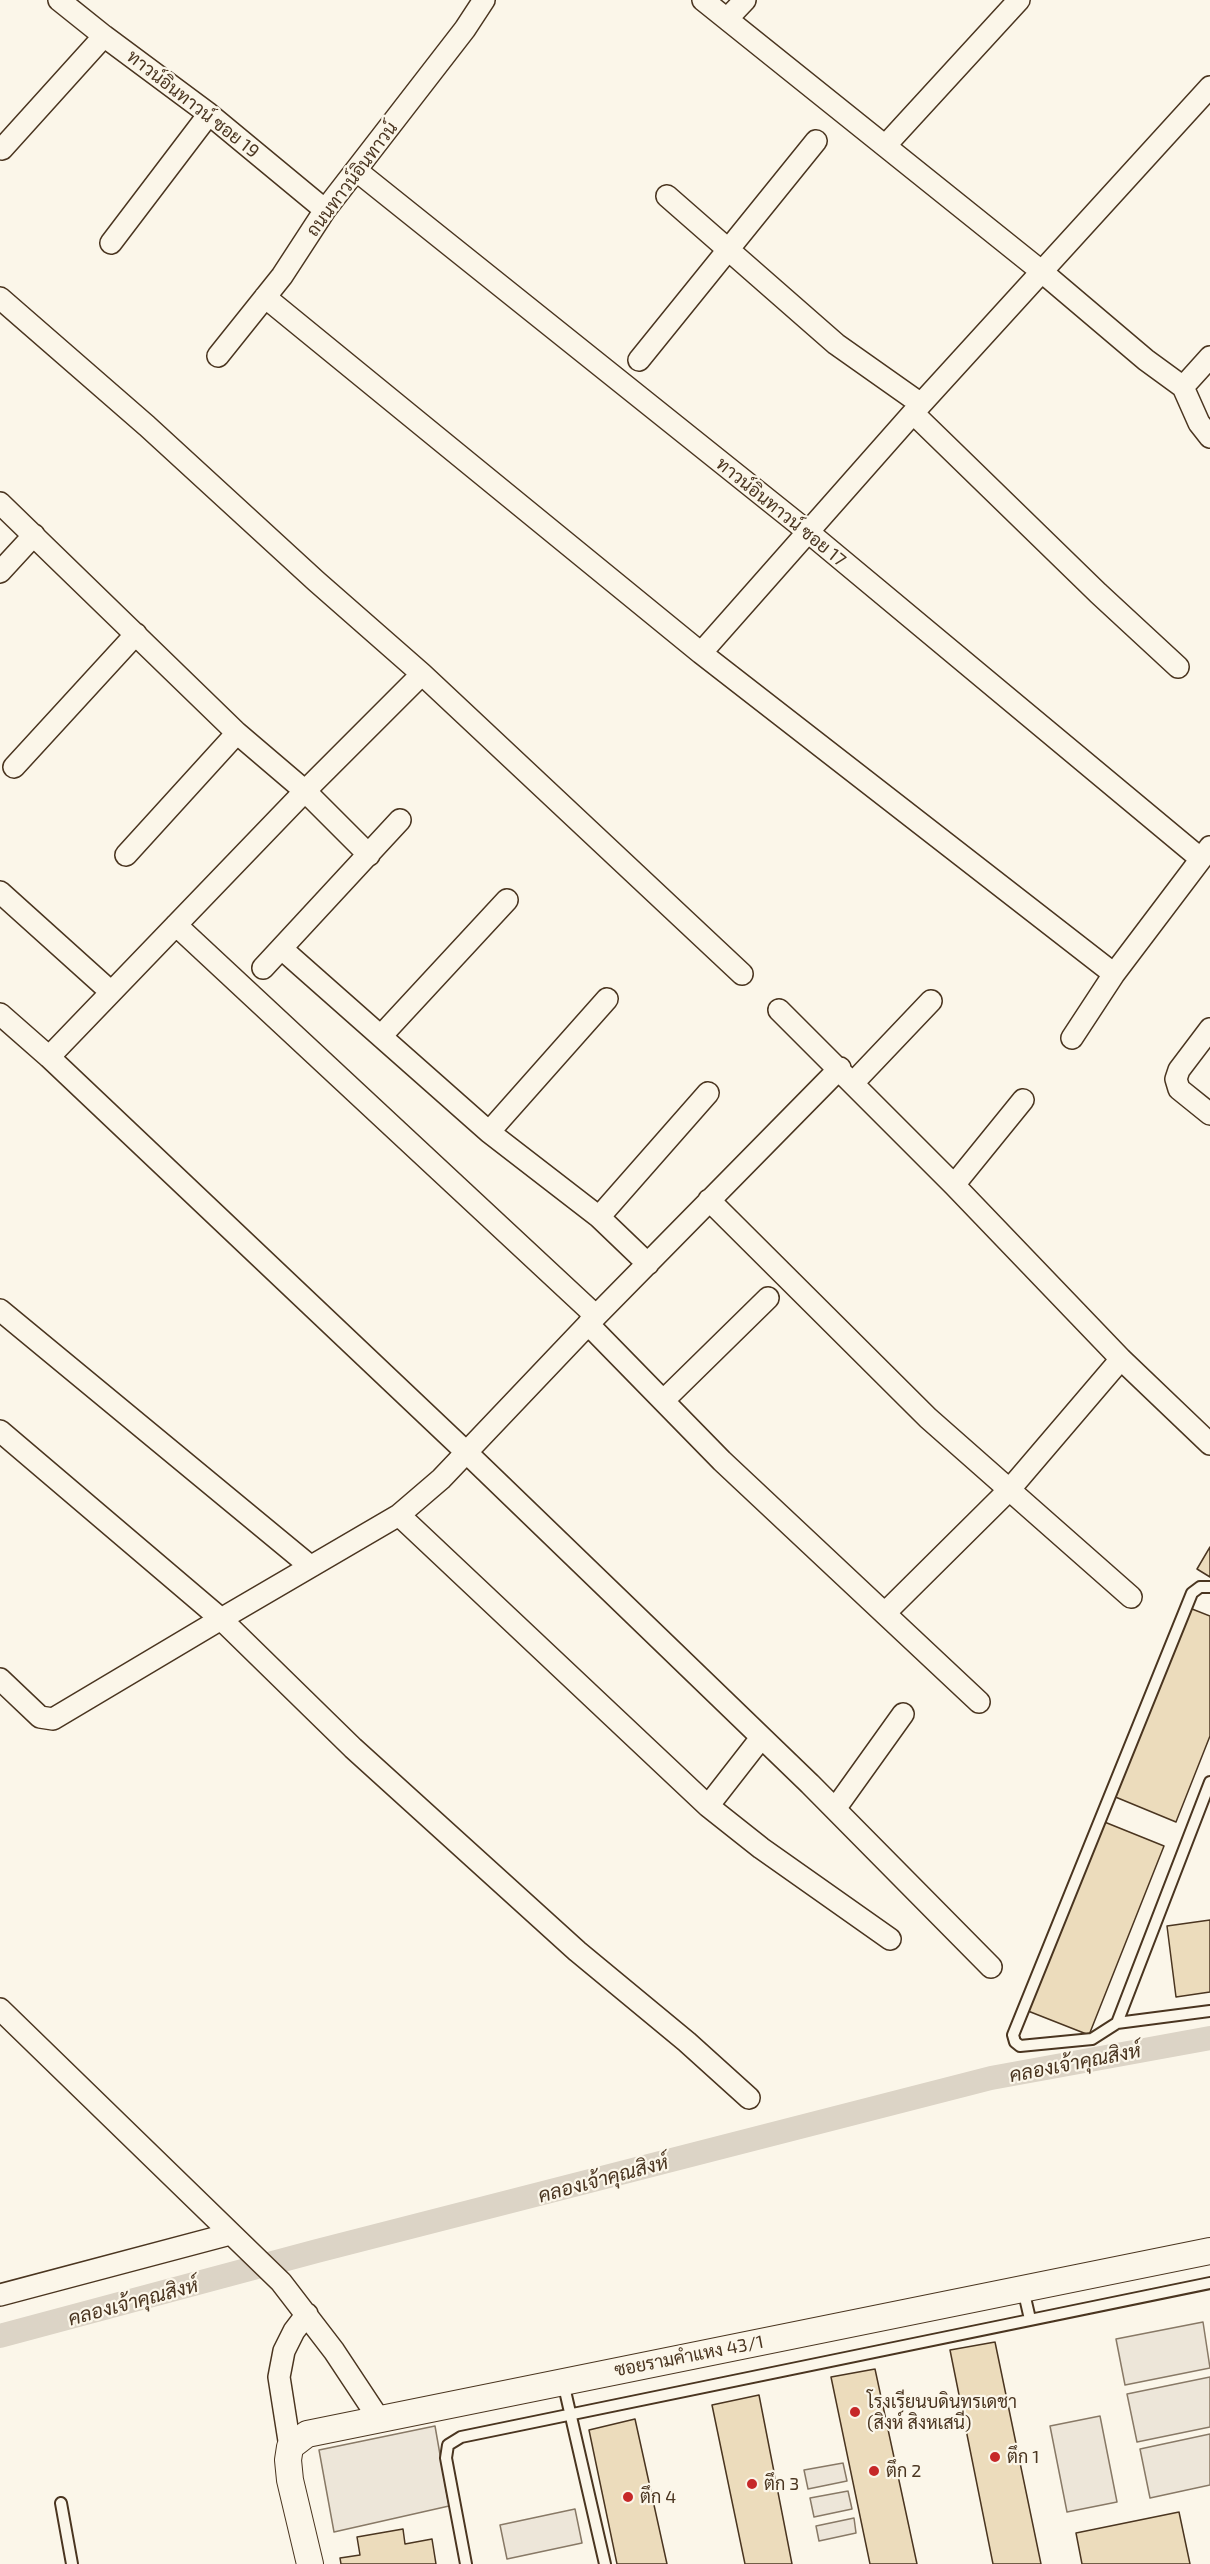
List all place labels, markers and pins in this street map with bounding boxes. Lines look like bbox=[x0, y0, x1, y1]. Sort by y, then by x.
place label: โรงเรียนบดินทรเดชา (สิงห์ สิงหเสนี) bbox=[867, 2391, 1017, 2434]
marker: โรงเรียนบดินทรเดชา (สิงห์ สิงหเสนี) bbox=[848, 2405, 862, 2419]
place label: ตึก 1 bbox=[1007, 2446, 1039, 2468]
marker: ตึก 1 bbox=[988, 2450, 1002, 2464]
place label: ตึก 2 bbox=[886, 2460, 921, 2482]
marker: ตึก 2 bbox=[867, 2464, 881, 2478]
place label: ตึก 3 bbox=[764, 2473, 799, 2495]
marker: ตึก 3 bbox=[745, 2477, 759, 2491]
place label: ตึก 4 bbox=[640, 2486, 676, 2508]
marker: ตึก 4 bbox=[621, 2490, 635, 2504]

